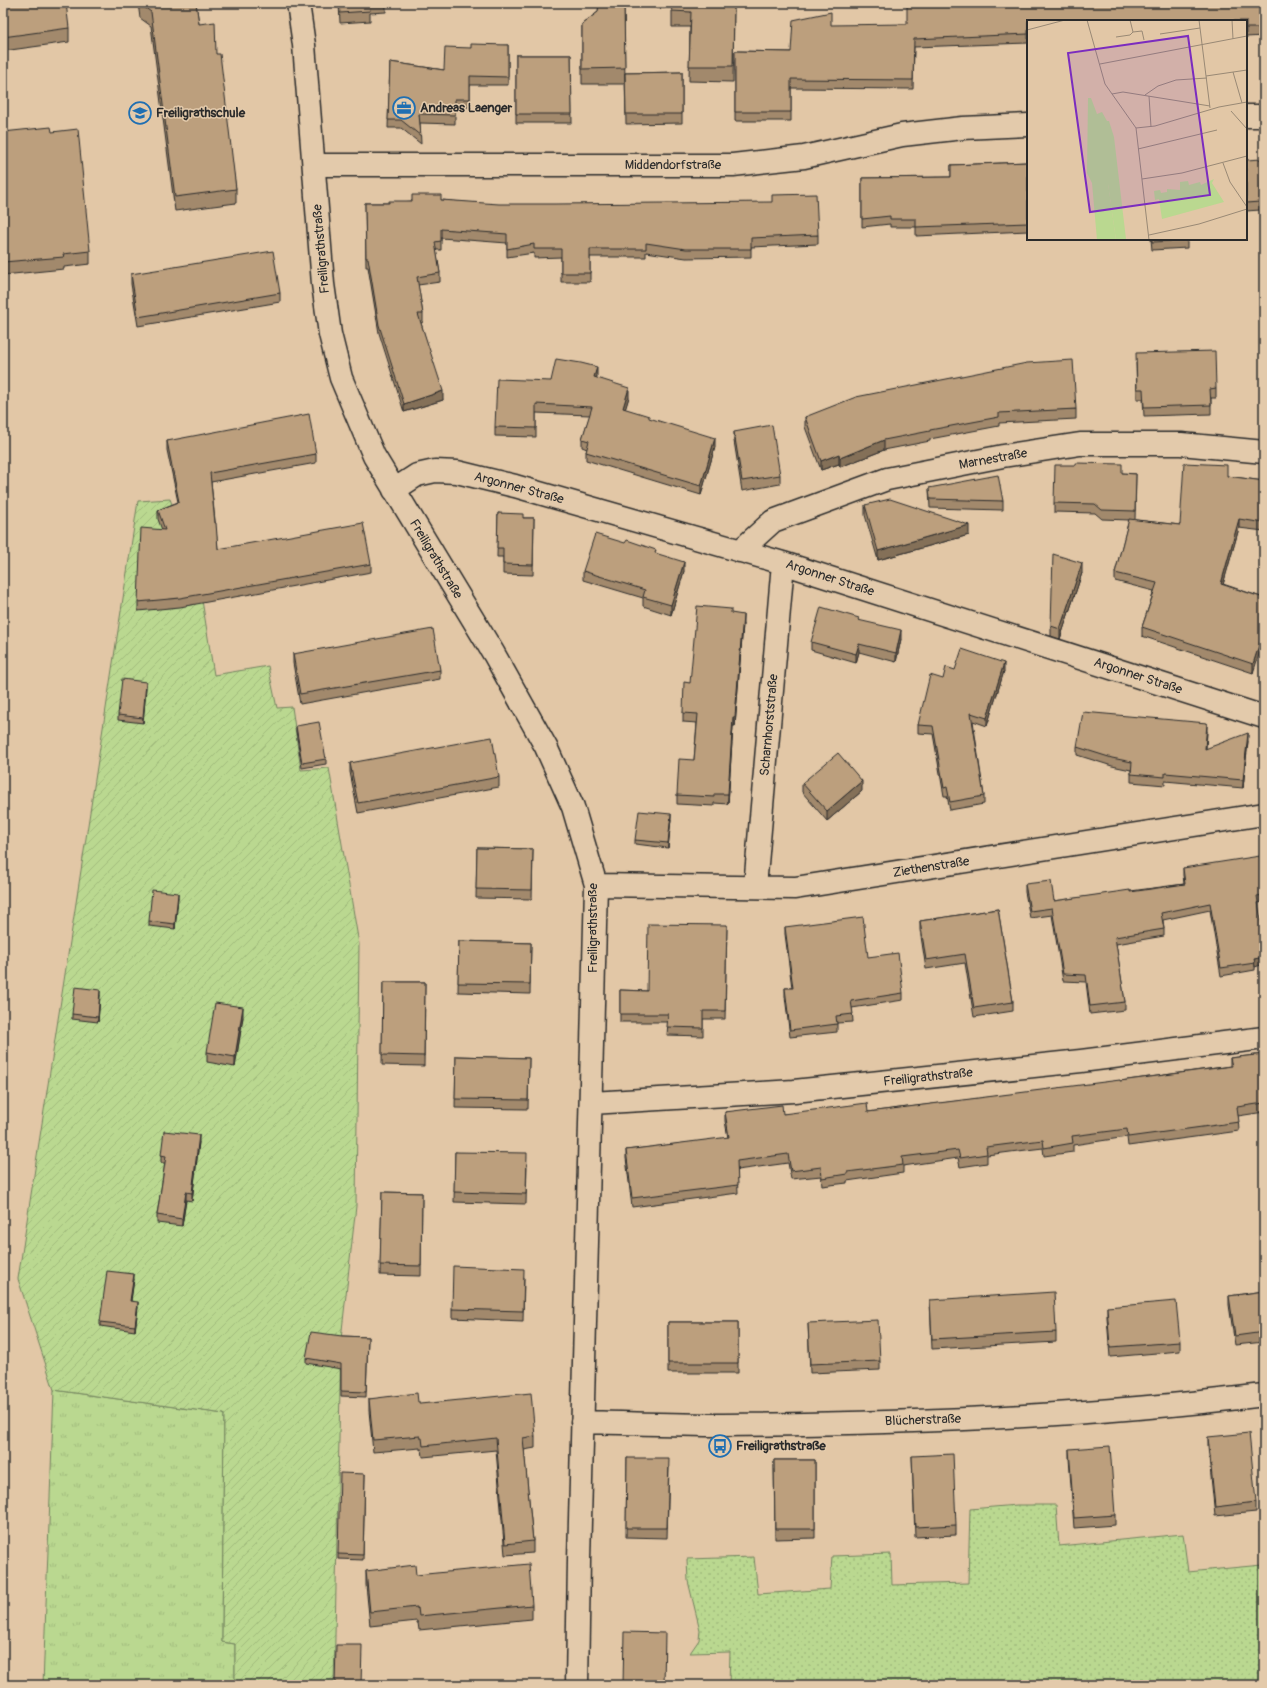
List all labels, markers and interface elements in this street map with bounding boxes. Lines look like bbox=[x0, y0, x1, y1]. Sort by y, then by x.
inset map bbox=[1027, 20, 1247, 240]
office icon: Andreas Laenger bbox=[391, 95, 417, 121]
school or university icon: Freiligrathschule bbox=[127, 100, 153, 126]
place label: Andreas Laenger bbox=[420, 100, 512, 116]
place label: Freiligrathschule bbox=[156, 105, 246, 121]
street label: Middendorfstraße bbox=[625, 157, 722, 173]
street label: Freiligrathstraße bbox=[309, 203, 333, 294]
street label: Marnestraße bbox=[958, 445, 1029, 473]
street label: Argonner Straße bbox=[472, 468, 566, 508]
street label: Freiligrathstraße bbox=[406, 516, 466, 602]
street label: Argonner Straße bbox=[784, 556, 877, 600]
street label: Argonner Straße bbox=[1092, 654, 1185, 698]
street label: Scharnhorststraße bbox=[757, 673, 781, 777]
street label: Ziethenstraße bbox=[892, 853, 971, 881]
street label: Freiligrathstraße bbox=[585, 883, 601, 973]
street label: Freiligrathstraße bbox=[883, 1064, 974, 1090]
street label: Blücherstraße bbox=[885, 1411, 962, 1429]
bus stop icon: Freiligrathstraße bbox=[707, 1433, 733, 1459]
place label: Freiligrathstraße bbox=[736, 1438, 826, 1454]

